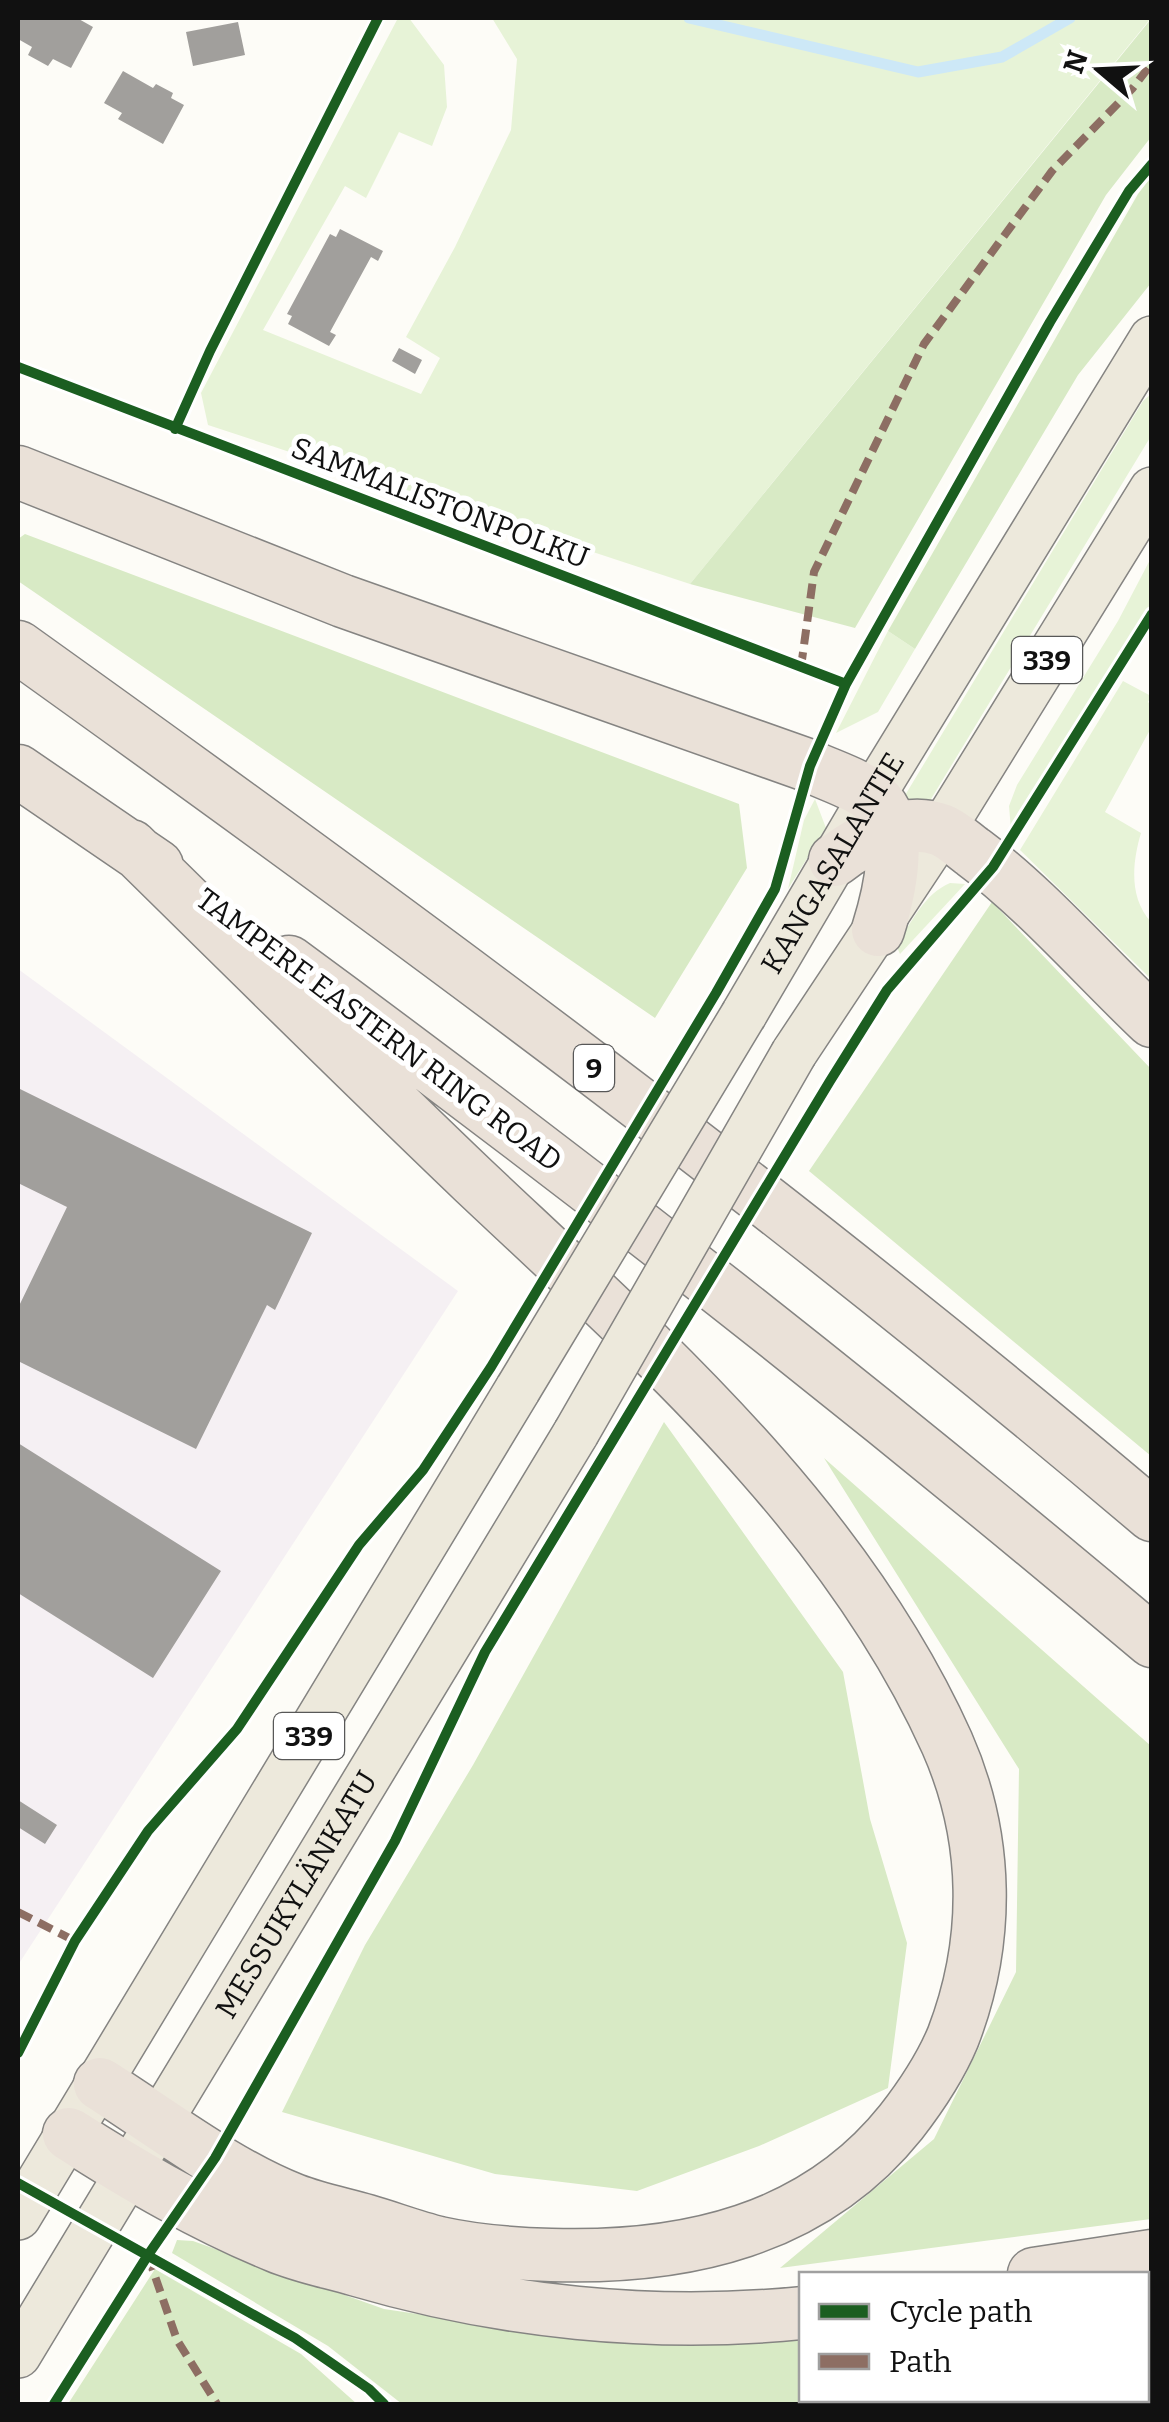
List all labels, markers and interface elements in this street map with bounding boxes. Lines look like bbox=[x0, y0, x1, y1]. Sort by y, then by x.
north arrow bbox=[1049, 20, 1149, 120]
text: N bbox=[1057, 46, 1095, 78]
street label: SAMMALISTONPOLKU bbox=[286, 430, 594, 576]
road number: 339 bbox=[1012, 637, 1082, 683]
street label: KANGASALANTIE bbox=[754, 746, 912, 980]
street label: TAMPERE EASTERN RING ROAD bbox=[189, 881, 569, 1179]
road number: 9 bbox=[574, 1045, 614, 1091]
road number: 339 bbox=[274, 1713, 344, 1759]
street label: MESSUKYLÄNKATU bbox=[208, 1765, 385, 2025]
legend bbox=[799, 2272, 1149, 2402]
text: Cycle path bbox=[889, 2294, 1033, 2330]
text: Path bbox=[889, 2344, 952, 2380]

